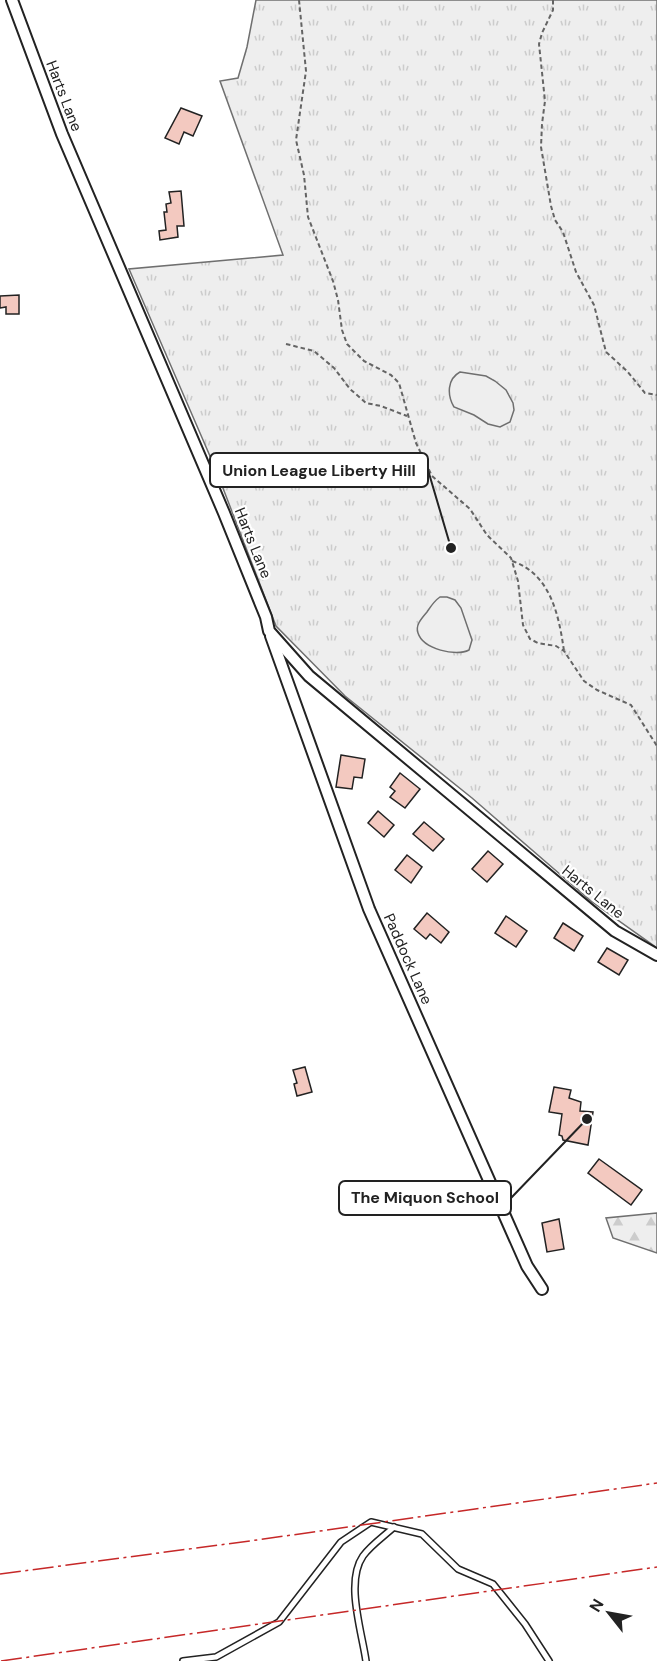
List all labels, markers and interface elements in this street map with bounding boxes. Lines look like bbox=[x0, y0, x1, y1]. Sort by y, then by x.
street label: Harts Lane bbox=[41, 58, 87, 134]
callout: Union League Liberty Hill bbox=[210, 453, 428, 487]
text: Union League Liberty Hill bbox=[222, 460, 416, 481]
street label: Harts Lane bbox=[230, 505, 276, 581]
street label: Harts Lane bbox=[558, 861, 628, 923]
street label: Paddock Lane bbox=[379, 910, 437, 1008]
callout: The Miquon School bbox=[339, 1181, 511, 1215]
text: The Miquon School bbox=[351, 1187, 499, 1208]
north arrow bbox=[579, 1583, 639, 1643]
text: N bbox=[585, 1595, 609, 1616]

